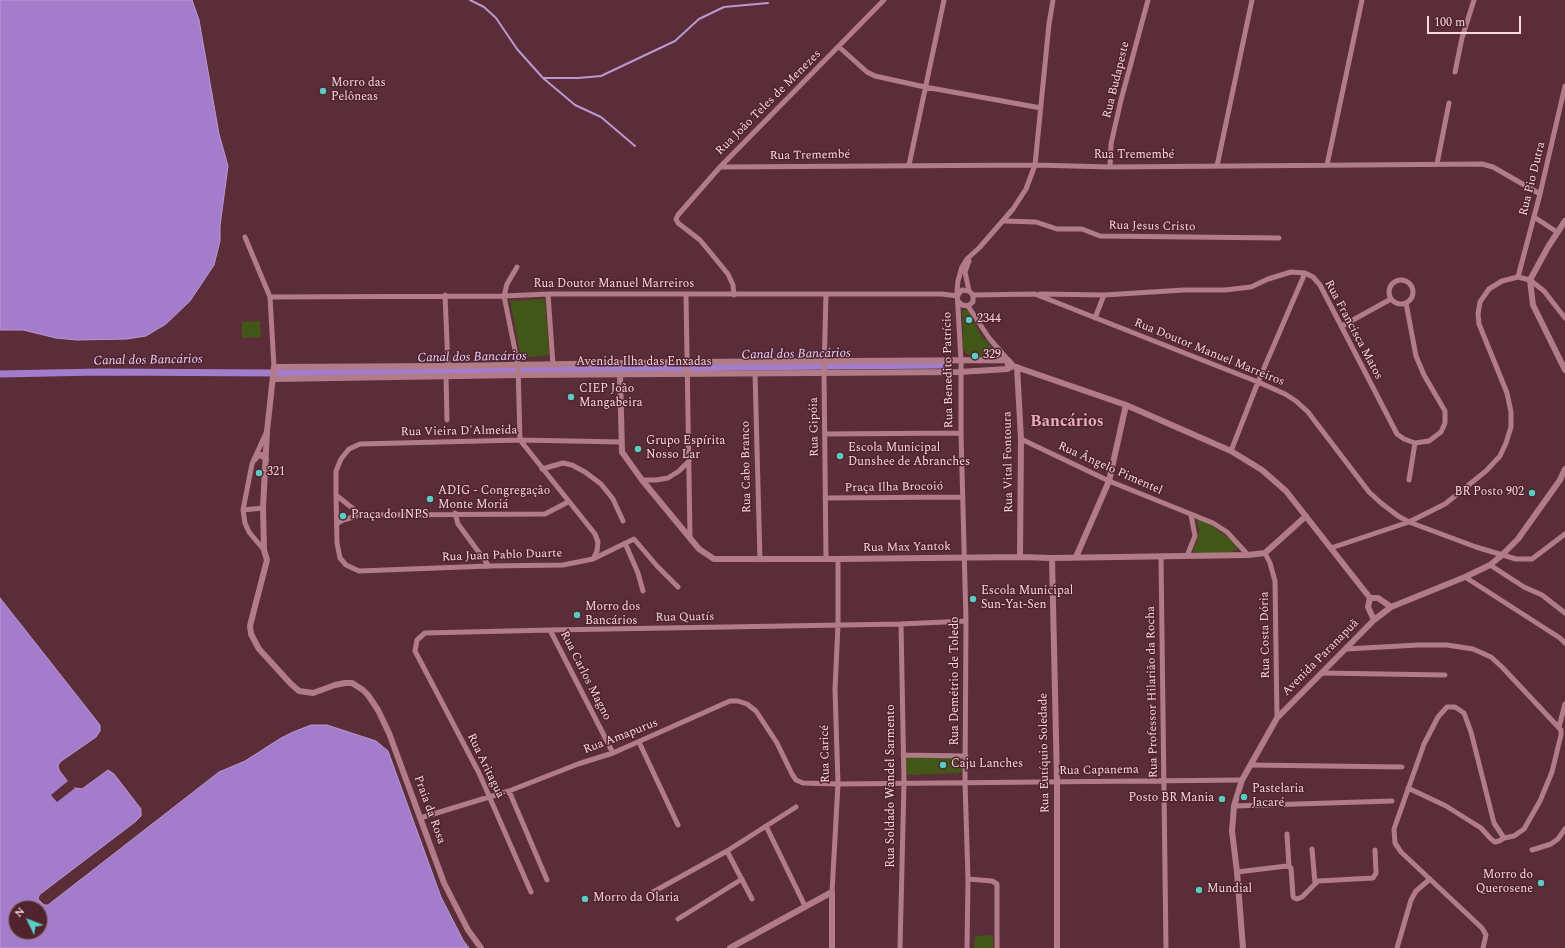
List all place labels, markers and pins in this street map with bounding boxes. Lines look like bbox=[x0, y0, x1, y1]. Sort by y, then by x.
place label: Morro das Pelôneas bbox=[331, 77, 386, 105]
marker: Morro das Pelôneas bbox=[318, 86, 328, 96]
place label: 2344 bbox=[977, 313, 1001, 327]
marker: 2344 bbox=[964, 315, 974, 325]
place label: 329 bbox=[983, 349, 1001, 363]
marker: 329 bbox=[970, 351, 980, 361]
place label: CIEP João Mangabeira bbox=[579, 383, 643, 411]
marker: CIEP João Mangabeira bbox=[566, 392, 576, 402]
place label: Grupo Espírita Nosso Lar bbox=[646, 435, 725, 463]
place label: Escola Municipal Dunshee de Abranches bbox=[848, 442, 970, 470]
marker: Grupo Espírita Nosso Lar bbox=[633, 444, 643, 454]
marker: Escola Municipal Dunshee de Abranches bbox=[835, 451, 845, 461]
place label: 321 bbox=[267, 466, 285, 480]
marker: 321 bbox=[254, 468, 264, 478]
place label: ADIG - Congregação Monte Moriá bbox=[438, 485, 550, 513]
place label: BR Posto 902 bbox=[1454, 486, 1524, 500]
marker: BR Posto 902 bbox=[1527, 488, 1537, 498]
marker: ADIG - Congregação Monte Moriá bbox=[425, 494, 435, 504]
place label: Praça do INPS bbox=[351, 509, 428, 523]
marker: Praça do INPS bbox=[338, 511, 348, 521]
place label: Escola Municipal Sun-Yat-Sen bbox=[981, 585, 1073, 613]
marker: Escola Municipal Sun-Yat-Sen bbox=[968, 594, 978, 604]
place label: Morro dos Bancários bbox=[585, 601, 640, 629]
marker: Morro dos Bancários bbox=[572, 610, 582, 620]
place label: Caju Lanches bbox=[951, 758, 1023, 772]
marker: Caju Lanches bbox=[938, 760, 948, 770]
place label: Pastelaria Jacaré bbox=[1252, 783, 1304, 811]
place label: Posto BR Mania bbox=[1129, 792, 1214, 806]
marker: Pastelaria Jacaré bbox=[1239, 792, 1249, 802]
marker: Posto BR Mania bbox=[1217, 794, 1227, 804]
place label: Morro do Querosene bbox=[1476, 869, 1533, 897]
marker: Morro do Querosene bbox=[1536, 878, 1546, 888]
place label: Mundial bbox=[1207, 883, 1252, 897]
marker: Mundial bbox=[1194, 885, 1204, 895]
place label: Morro da Olaria bbox=[593, 892, 679, 906]
marker: Morro da Olaria bbox=[580, 894, 590, 904]

